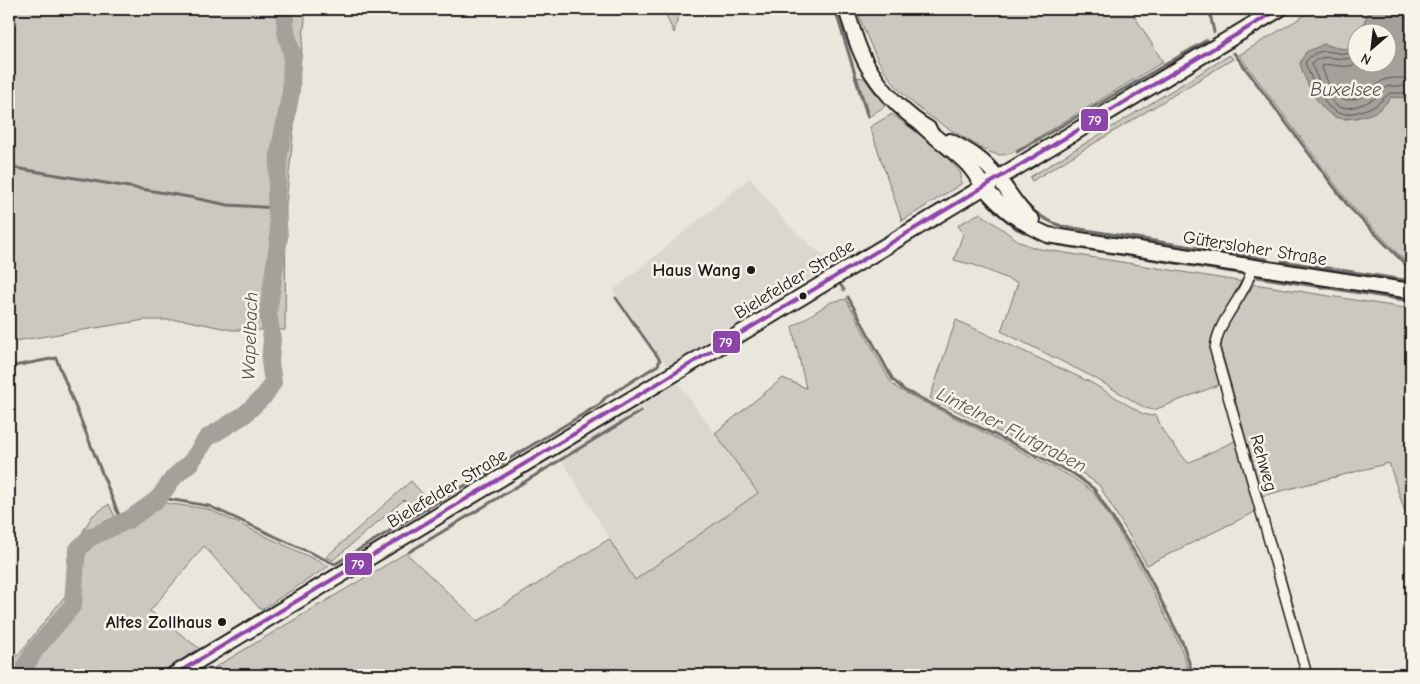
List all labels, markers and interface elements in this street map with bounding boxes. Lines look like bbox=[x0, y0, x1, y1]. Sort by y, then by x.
north arrow bbox=[1348, 22, 1398, 72]
text: N bbox=[1358, 49, 1374, 69]
water label: Buxelsee bbox=[1310, 79, 1382, 101]
line badge: 79 bbox=[1080, 108, 1109, 132]
text: 79 bbox=[1088, 112, 1102, 129]
street label: Gütersloher Straße bbox=[1182, 227, 1328, 270]
street label: Bielefelder Straße bbox=[730, 235, 858, 324]
place label: Haus Wang bbox=[652, 260, 741, 281]
marker: Haus Wang bbox=[745, 264, 757, 276]
water label: Wapelbach bbox=[237, 291, 263, 381]
unlabelled marker bbox=[798, 291, 808, 301]
line badge: 79 bbox=[712, 330, 741, 354]
text: 79 bbox=[719, 334, 733, 351]
water label: Lintelner Flutgraben bbox=[933, 383, 1090, 477]
street label: Rehweg bbox=[1245, 432, 1282, 494]
street label: Bielefelder Straße bbox=[383, 444, 511, 533]
line badge: 79 bbox=[344, 552, 373, 576]
text: 79 bbox=[351, 556, 365, 573]
place label: Altes Zollhaus bbox=[106, 612, 212, 633]
marker: Altes Zollhaus bbox=[216, 616, 228, 628]

